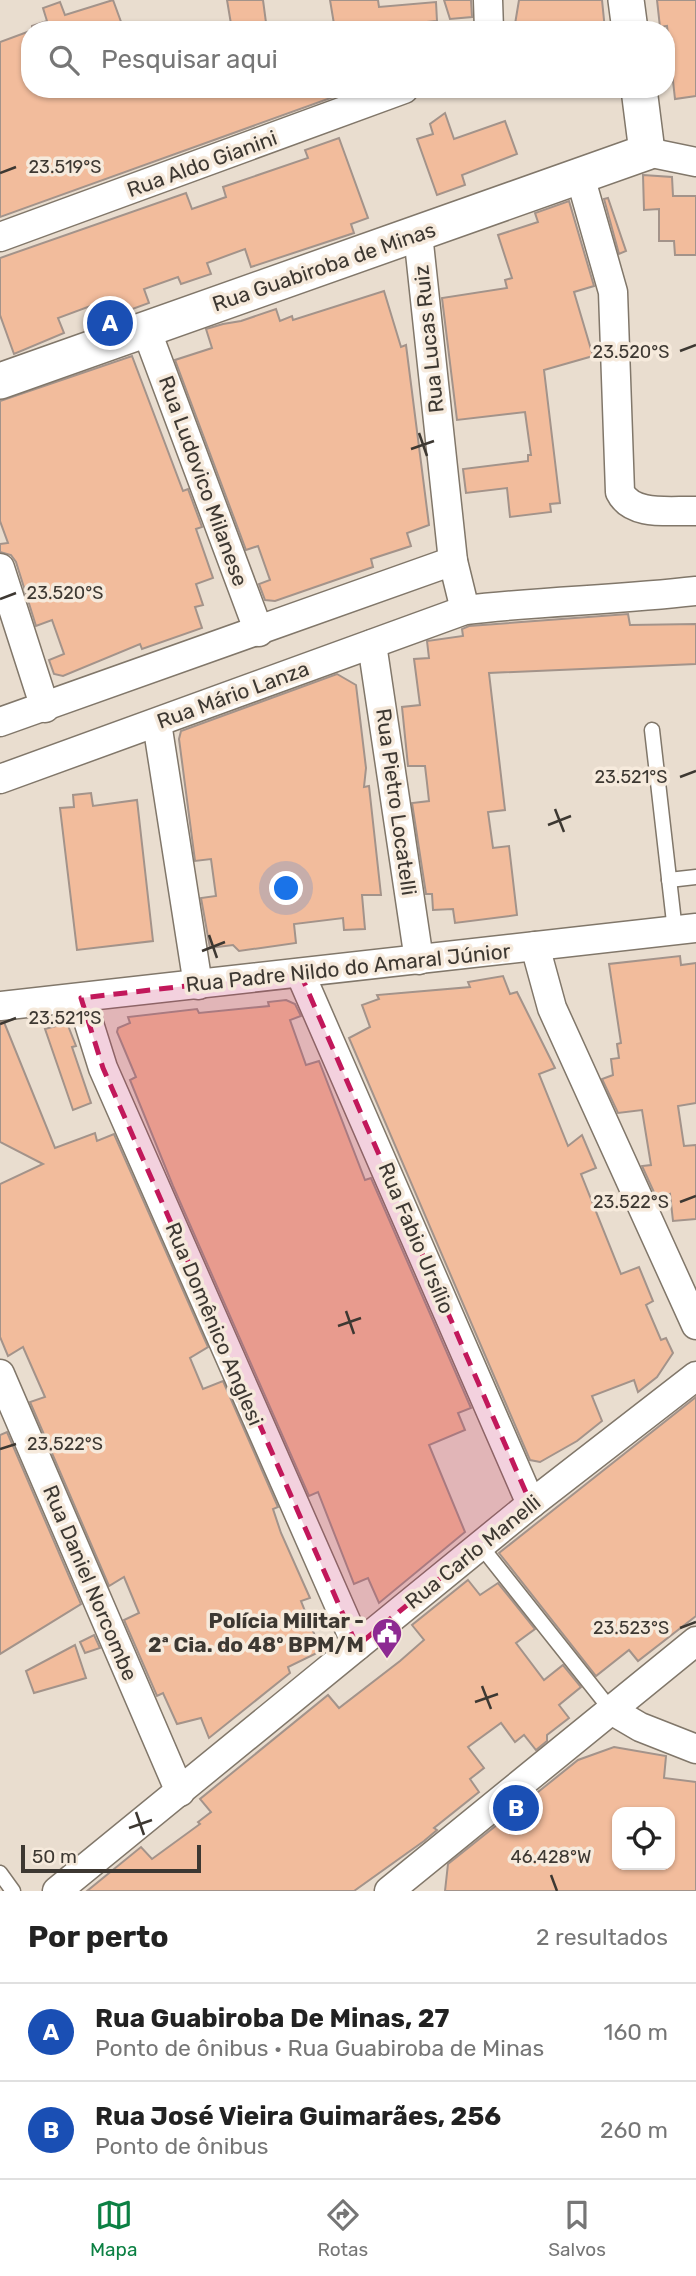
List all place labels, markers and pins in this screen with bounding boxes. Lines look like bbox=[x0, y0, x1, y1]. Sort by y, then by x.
pin: A bbox=[87, 297, 133, 349]
place label: Polícia Militar - 2ª Cia. do 48º BPM/M bbox=[148, 1608, 364, 1657]
public building icon: Polícia Militar - 2ª Cia. do 48º BPM/M bbox=[370, 1616, 404, 1660]
pin: B bbox=[493, 1782, 539, 1834]

